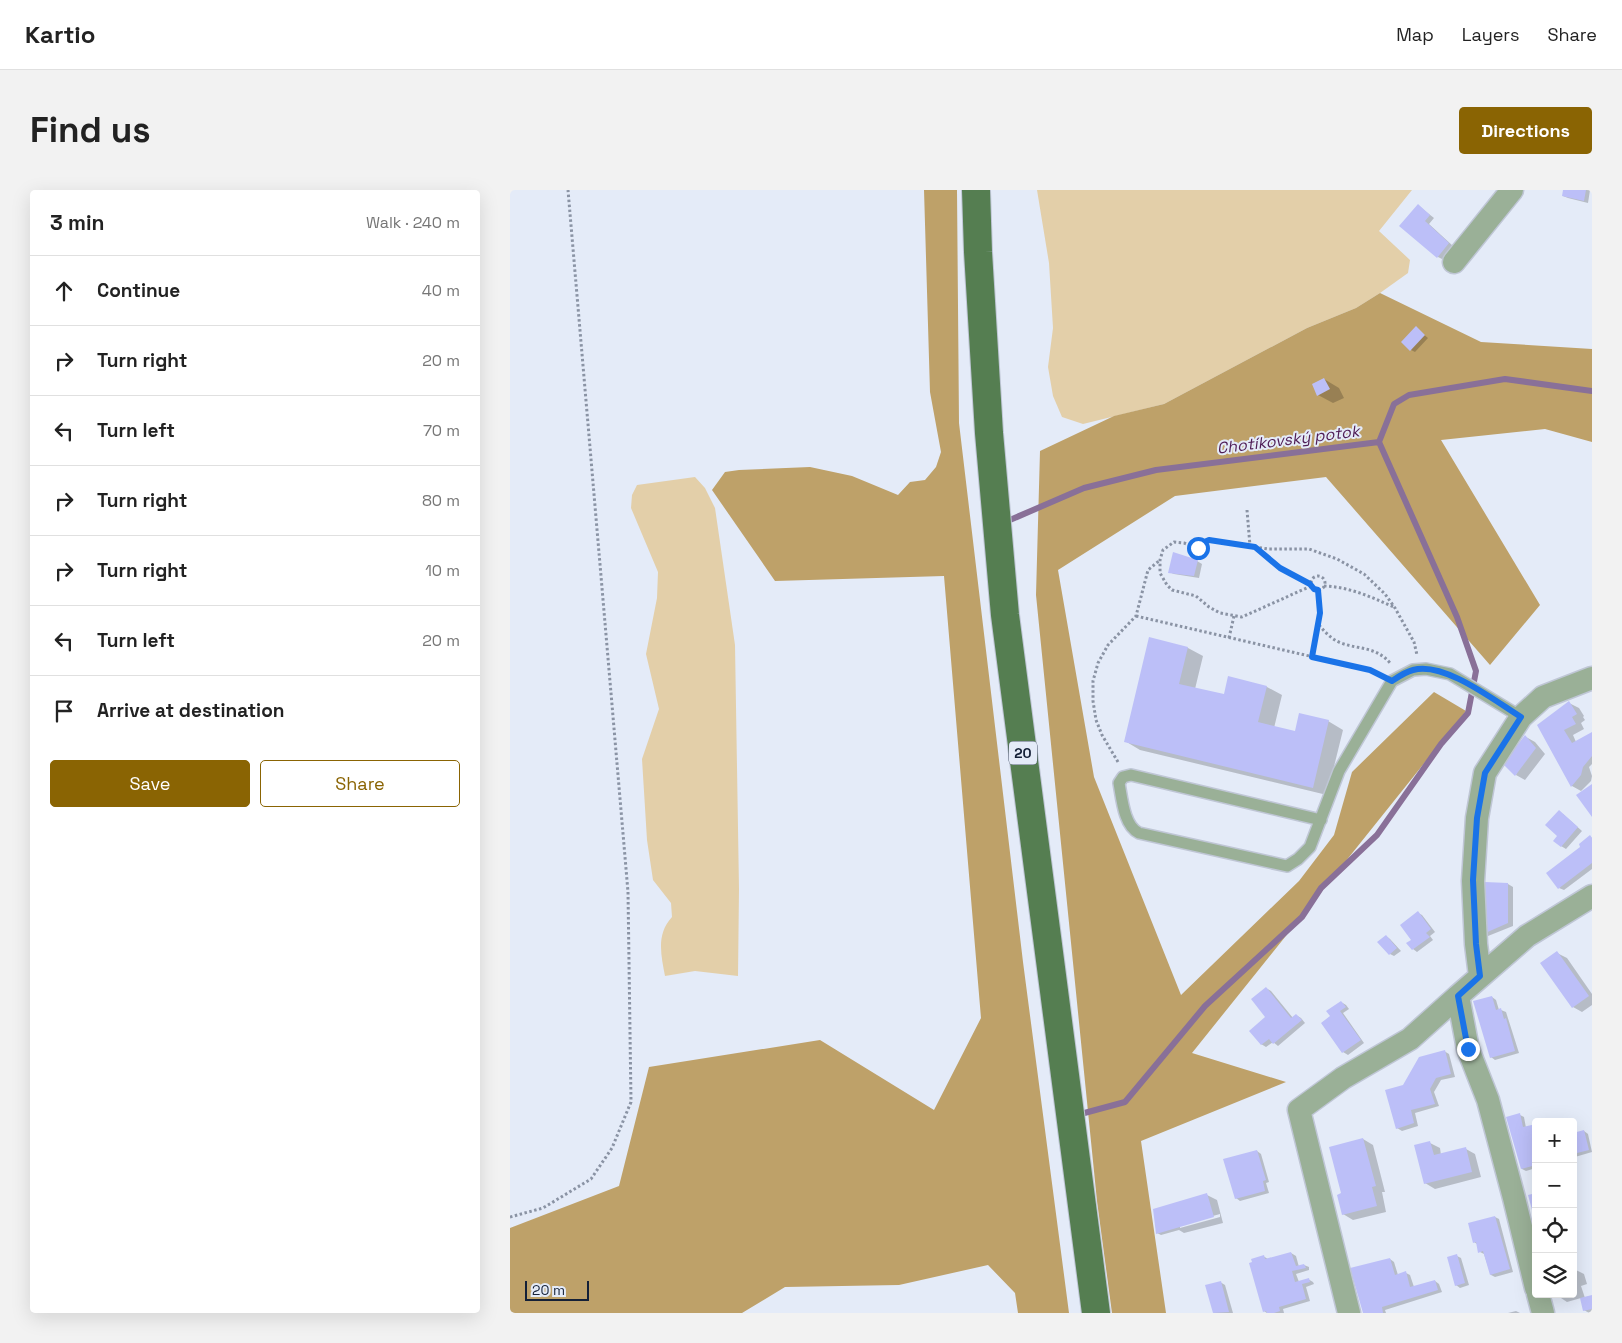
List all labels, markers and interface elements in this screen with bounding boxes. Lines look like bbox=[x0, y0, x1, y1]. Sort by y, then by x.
text: Kartio bbox=[25, 19, 95, 50]
text: Map bbox=[1396, 23, 1434, 46]
text: Layers bbox=[1462, 23, 1519, 46]
text: Share bbox=[1547, 23, 1597, 46]
button: Directions bbox=[1459, 107, 1592, 154]
text: Find us bbox=[30, 108, 151, 152]
text: 3 min bbox=[50, 209, 105, 236]
text: Walk · 240 m bbox=[366, 212, 460, 233]
icon: ahead bbox=[50, 277, 78, 305]
text: Continue bbox=[97, 278, 180, 303]
text: 40 m bbox=[422, 280, 460, 301]
icon: right bbox=[50, 347, 78, 375]
text: Turn right bbox=[97, 348, 187, 373]
text: 20 m bbox=[422, 350, 460, 371]
icon: left bbox=[50, 417, 78, 445]
text: Turn left bbox=[97, 418, 175, 443]
text: 70 m bbox=[423, 420, 460, 441]
water label: Chotíkovský potok bbox=[1216, 420, 1363, 459]
icon: right bbox=[50, 487, 78, 515]
text: Turn right bbox=[97, 488, 187, 513]
text: 80 m bbox=[422, 490, 460, 511]
route start bbox=[1187, 537, 1210, 560]
icon: right bbox=[50, 557, 78, 585]
text: Turn right bbox=[97, 558, 187, 583]
text: 10 m bbox=[425, 560, 460, 581]
icon: left bbox=[50, 627, 78, 655]
text: Turn left bbox=[97, 628, 175, 653]
text: 20 m bbox=[422, 630, 460, 651]
icon: arrive bbox=[50, 697, 78, 725]
text: Arrive at destination bbox=[97, 698, 285, 723]
road number: 20 bbox=[1009, 742, 1037, 764]
button: Save bbox=[50, 760, 250, 807]
button: Share bbox=[260, 760, 460, 807]
route end bbox=[1457, 1038, 1480, 1061]
map controls bbox=[1532, 1118, 1577, 1298]
button: + bbox=[1532, 1118, 1577, 1163]
button: − bbox=[1532, 1163, 1577, 1208]
button: locate bbox=[1532, 1208, 1577, 1253]
button: layers bbox=[1532, 1253, 1577, 1298]
scale bar bbox=[525, 1278, 589, 1301]
text: 20 m bbox=[532, 1281, 565, 1299]

